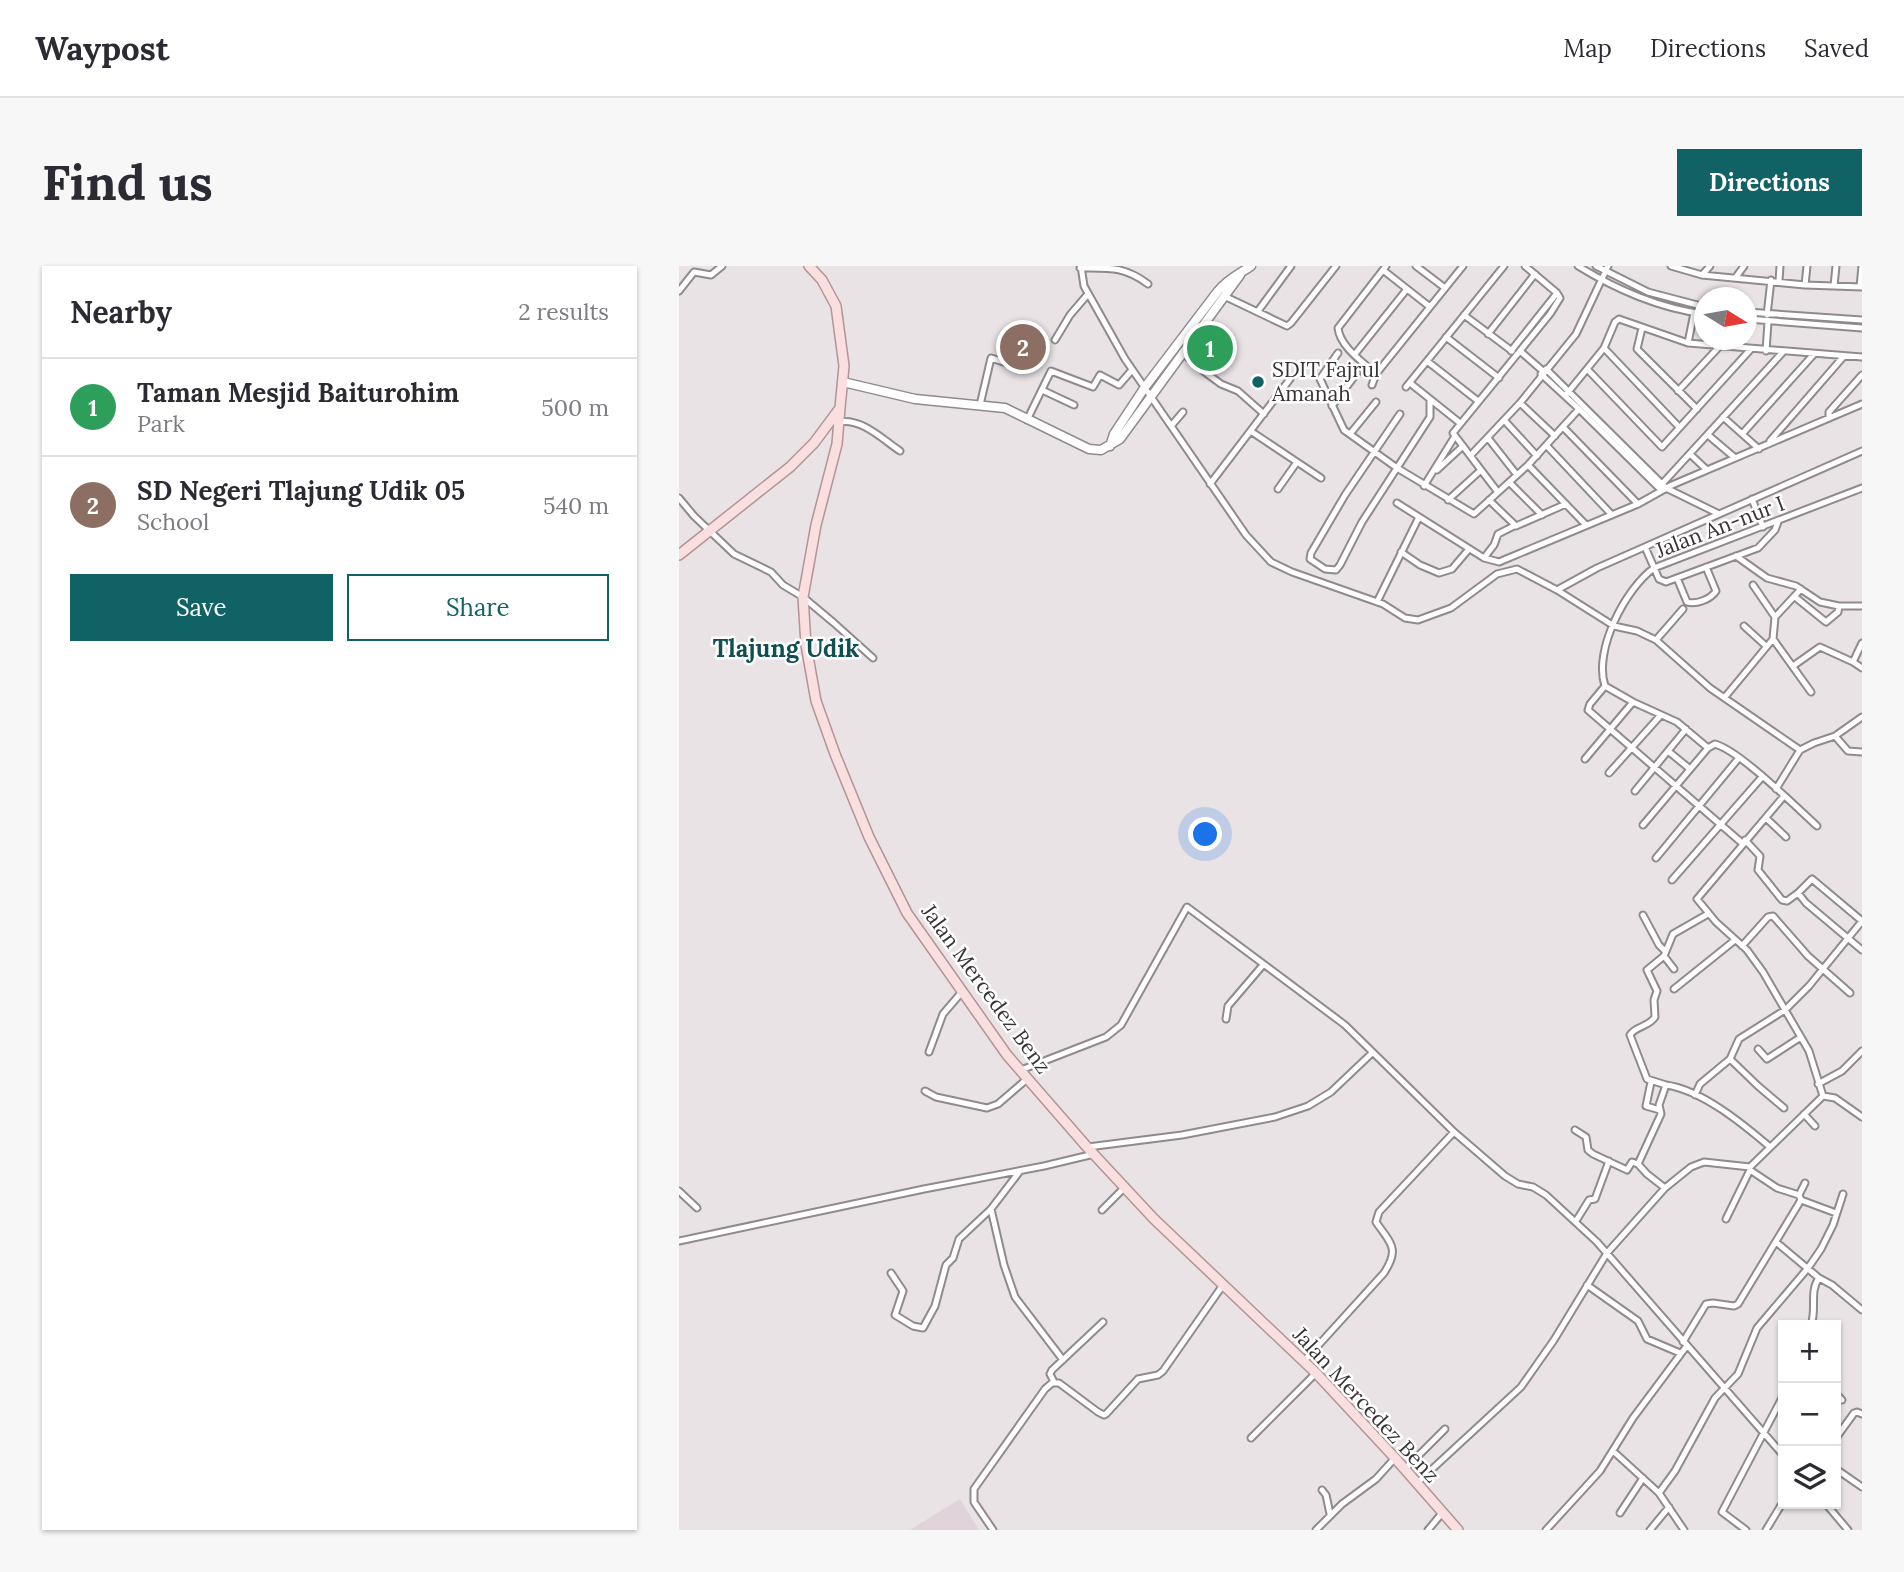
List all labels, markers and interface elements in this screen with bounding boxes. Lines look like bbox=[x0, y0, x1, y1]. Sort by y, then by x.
text: Waypost bbox=[35, 27, 169, 69]
text: Map bbox=[1563, 33, 1612, 64]
text: Directions bbox=[1650, 33, 1766, 64]
text: Saved bbox=[1804, 33, 1869, 64]
button: Directions bbox=[1677, 149, 1862, 216]
text: Find us bbox=[42, 151, 213, 213]
north arrow bbox=[1694, 287, 1757, 350]
text: Nearby bbox=[70, 293, 172, 331]
text: 2 results bbox=[518, 297, 609, 326]
pin: 2 bbox=[1000, 321, 1046, 373]
pin: 1 bbox=[1187, 322, 1233, 374]
place label: SDIT Fajrul Amanah bbox=[1271, 356, 1380, 407]
marker: SDIT Fajrul Amanah bbox=[1250, 374, 1266, 390]
text: Taman Mesjid Baiturohim bbox=[137, 376, 459, 409]
text: 1 bbox=[88, 393, 98, 422]
text: 500 m bbox=[541, 393, 609, 422]
text: Park bbox=[137, 409, 185, 438]
text: SD Negeri Tlajung Udik 05 bbox=[137, 474, 465, 507]
street label: Jalan An-nur I bbox=[1650, 490, 1788, 564]
text: 2 bbox=[87, 491, 99, 520]
text: 540 m bbox=[543, 491, 609, 520]
text: School bbox=[137, 507, 209, 536]
button: Save bbox=[70, 574, 333, 641]
button: Share bbox=[347, 574, 609, 641]
district label: Tlajung Udik bbox=[713, 633, 859, 664]
your location bbox=[1188, 817, 1222, 851]
street label: Jalan Mercedez Benz bbox=[915, 898, 1057, 1079]
street label: Jalan Mercedez Benz bbox=[1287, 1320, 1445, 1488]
map controls bbox=[1778, 1320, 1841, 1509]
button: + bbox=[1778, 1320, 1841, 1383]
button: − bbox=[1778, 1383, 1841, 1446]
button: layers bbox=[1778, 1446, 1841, 1509]

